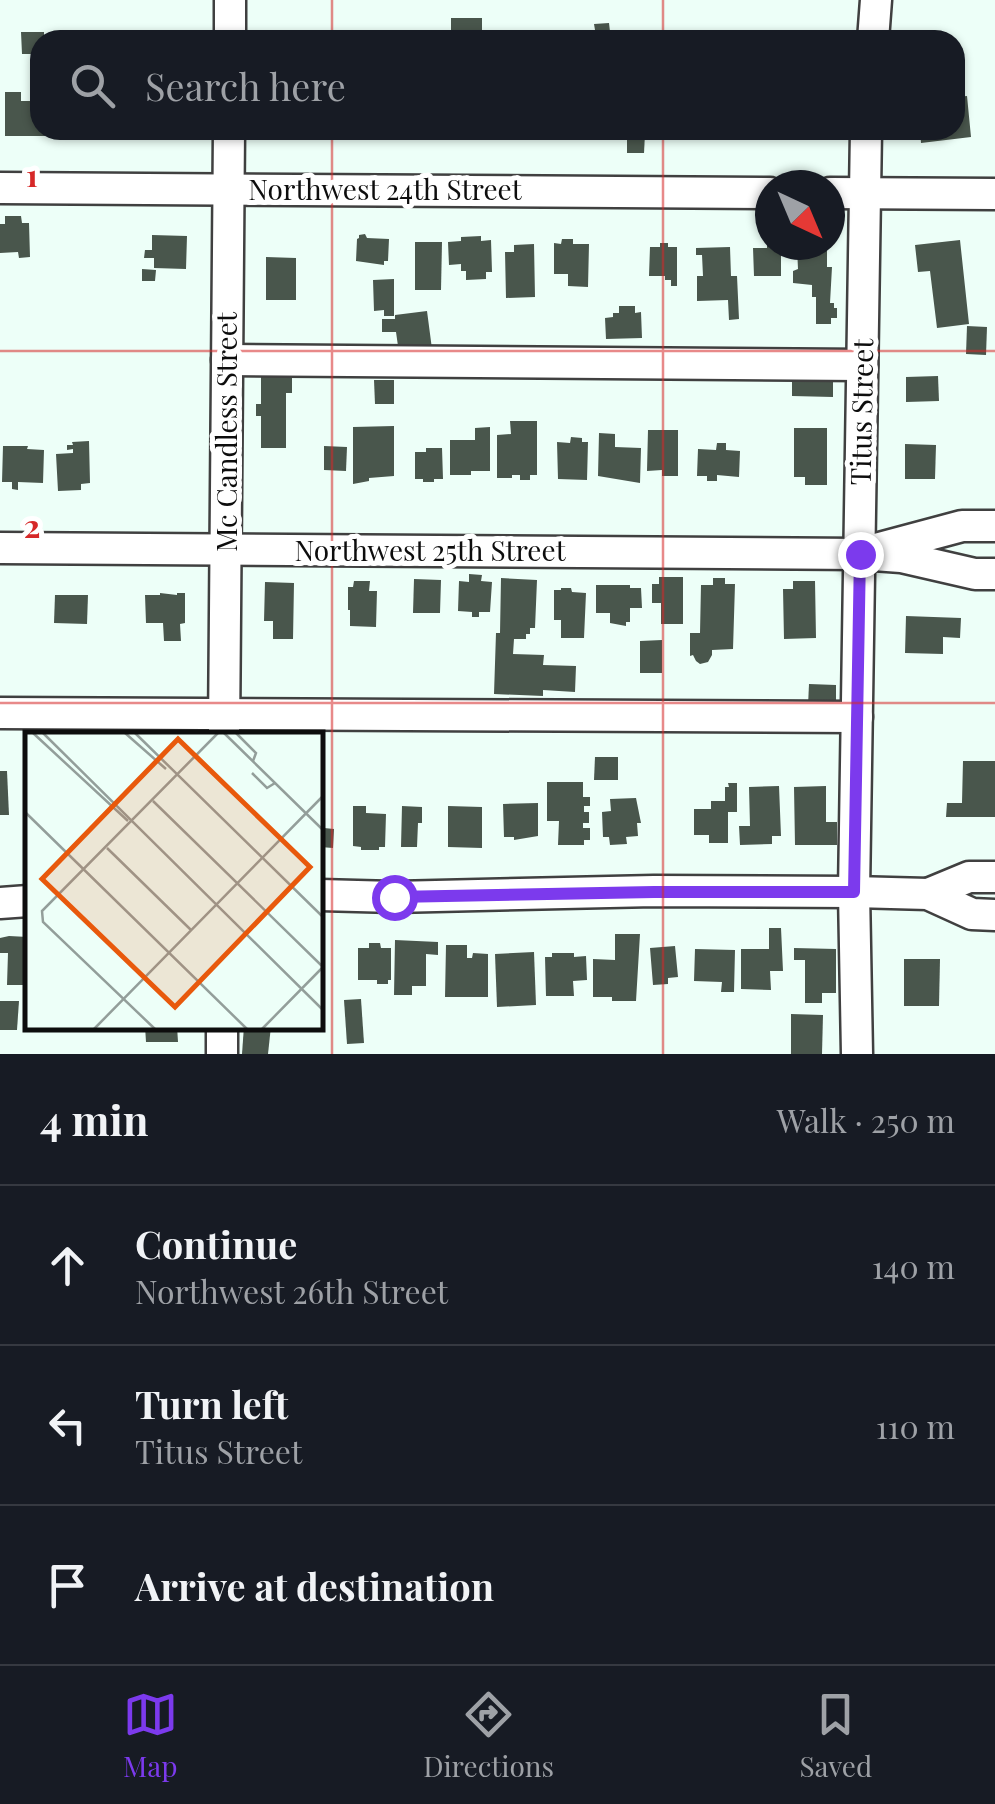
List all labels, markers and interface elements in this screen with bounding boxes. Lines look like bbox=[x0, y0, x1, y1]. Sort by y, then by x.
search box bbox=[30, 30, 965, 140]
icon: search bbox=[65, 58, 120, 113]
text: Search here bbox=[145, 60, 346, 111]
text: 1 bbox=[26, 152, 38, 195]
street label: Northwest 24th Street bbox=[248, 170, 523, 207]
north arrow bbox=[755, 170, 845, 260]
street label: Mc Candless Street bbox=[207, 311, 244, 552]
street label: Titus Street bbox=[841, 337, 880, 486]
text: 2 bbox=[24, 503, 40, 546]
street label: Northwest 25th Street bbox=[294, 531, 567, 568]
route end bbox=[838, 532, 884, 578]
inset map bbox=[25, 732, 322, 1029]
route start bbox=[372, 875, 418, 921]
text: 4 min bbox=[40, 1091, 149, 1147]
text: Walk · 250 m bbox=[777, 1098, 955, 1141]
text: Continue bbox=[135, 1218, 297, 1269]
icon: ahead bbox=[40, 1238, 95, 1293]
text: 140 m bbox=[872, 1244, 955, 1287]
text: Northwest 26th Street bbox=[135, 1269, 448, 1312]
text: Turn left bbox=[135, 1378, 288, 1429]
icon: left bbox=[40, 1398, 95, 1453]
text: 110 m bbox=[876, 1404, 955, 1447]
text: Titus Street bbox=[135, 1429, 302, 1472]
icon: arrive bbox=[40, 1558, 95, 1613]
text: Arrive at destination bbox=[135, 1560, 494, 1611]
tab: Map bbox=[123, 1687, 178, 1784]
tab: Directions bbox=[423, 1687, 554, 1784]
tab: Saved bbox=[799, 1687, 872, 1784]

